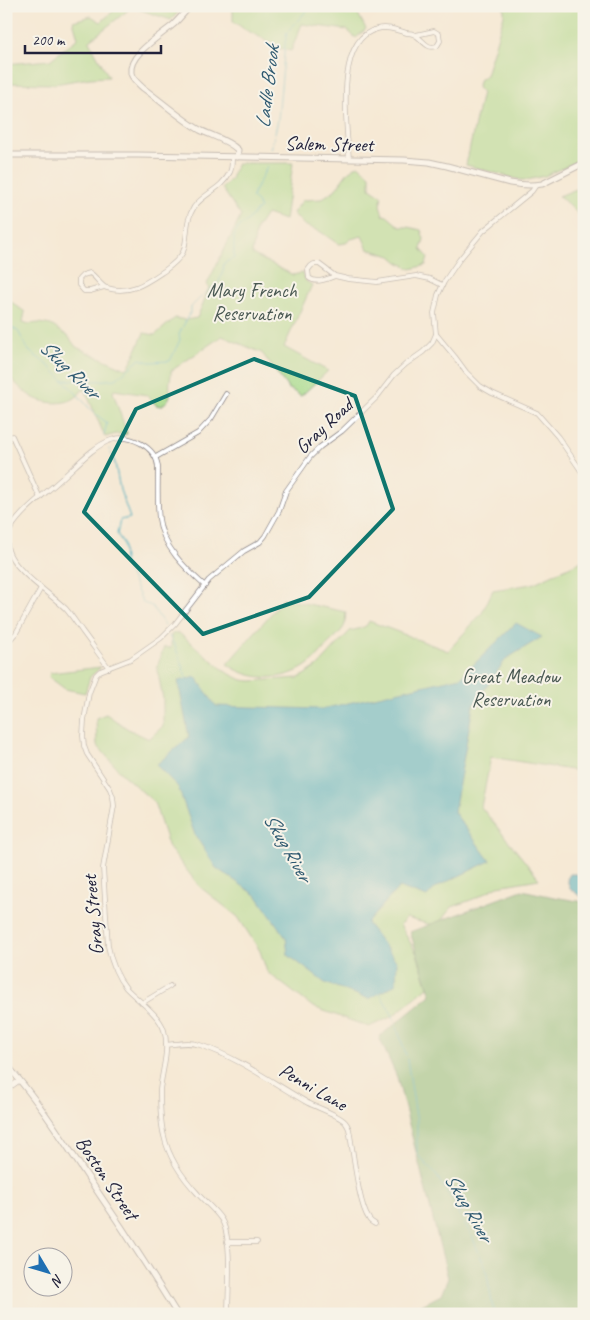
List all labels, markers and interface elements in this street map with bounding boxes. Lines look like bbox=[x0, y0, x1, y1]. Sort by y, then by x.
scale bar bbox=[25, 22, 161, 54]
text: 200 m bbox=[32, 31, 66, 50]
water label: Ladle Brook bbox=[249, 41, 285, 130]
street label: Salem Street bbox=[285, 131, 376, 157]
park label: Mary French Reservation bbox=[207, 278, 298, 326]
water label: Skug River bbox=[34, 334, 109, 407]
street label: Gray Road bbox=[290, 391, 361, 459]
park label: Great Meadow Reservation bbox=[462, 664, 562, 712]
water label: Skug River bbox=[258, 808, 320, 890]
street label: Gray Street bbox=[77, 871, 109, 956]
street label: Penni Lane bbox=[275, 1058, 353, 1117]
street label: Boston Street bbox=[70, 1131, 146, 1227]
water label: Skug River bbox=[439, 1168, 501, 1250]
north arrow bbox=[22, 1248, 72, 1298]
text: N bbox=[47, 1271, 67, 1290]

